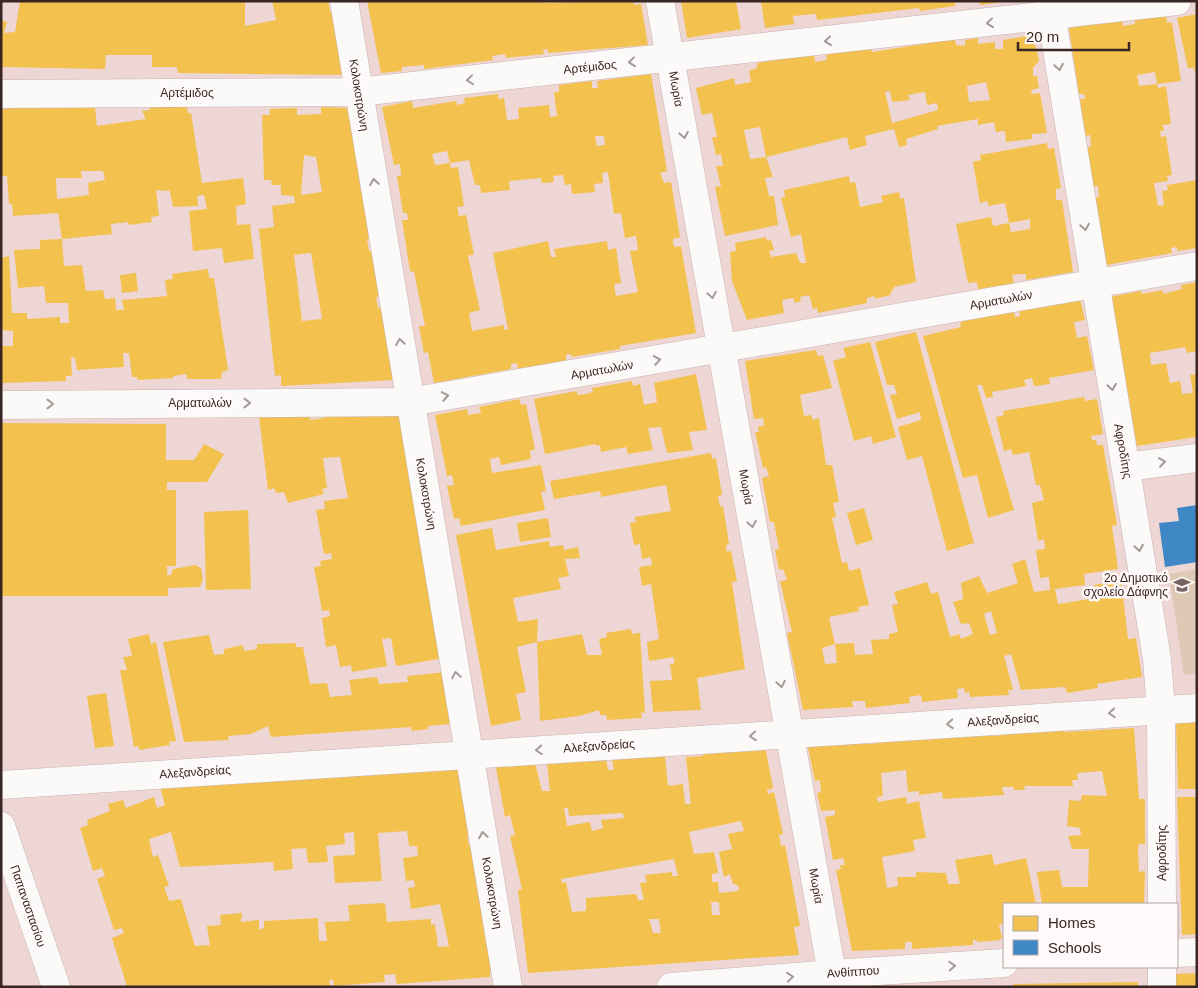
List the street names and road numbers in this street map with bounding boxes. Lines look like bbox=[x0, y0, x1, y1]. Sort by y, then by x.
street label: Αρτέμιδος bbox=[563, 57, 618, 77]
street label: Κολοκοτρώνη bbox=[346, 58, 372, 132]
street label: Μωρία bbox=[666, 70, 686, 108]
street label: Αρτέμιδος bbox=[160, 86, 214, 100]
street label: Αρματωλών bbox=[968, 288, 1034, 312]
street label: Αρματωλών bbox=[569, 358, 635, 382]
street label: Αρματωλών bbox=[168, 396, 232, 410]
street label: Αφροδίτης bbox=[1111, 422, 1135, 480]
street label: Κολοκοτρώνη bbox=[413, 457, 439, 531]
street label: Μωρία bbox=[736, 468, 756, 506]
street label: Αλεξανδρείας bbox=[967, 711, 1039, 729]
street label: Αλεξανδρείας bbox=[563, 737, 635, 755]
street label: Αλεξανδρείας bbox=[159, 763, 231, 781]
street label: Αφροδίτης bbox=[1155, 825, 1169, 881]
street label: Κολοκοτρώνη bbox=[479, 856, 505, 930]
street label: Παπαναστασίου bbox=[7, 863, 49, 949]
street label: Μωρία bbox=[806, 867, 826, 905]
street label: Ανθίππου bbox=[826, 963, 880, 981]

